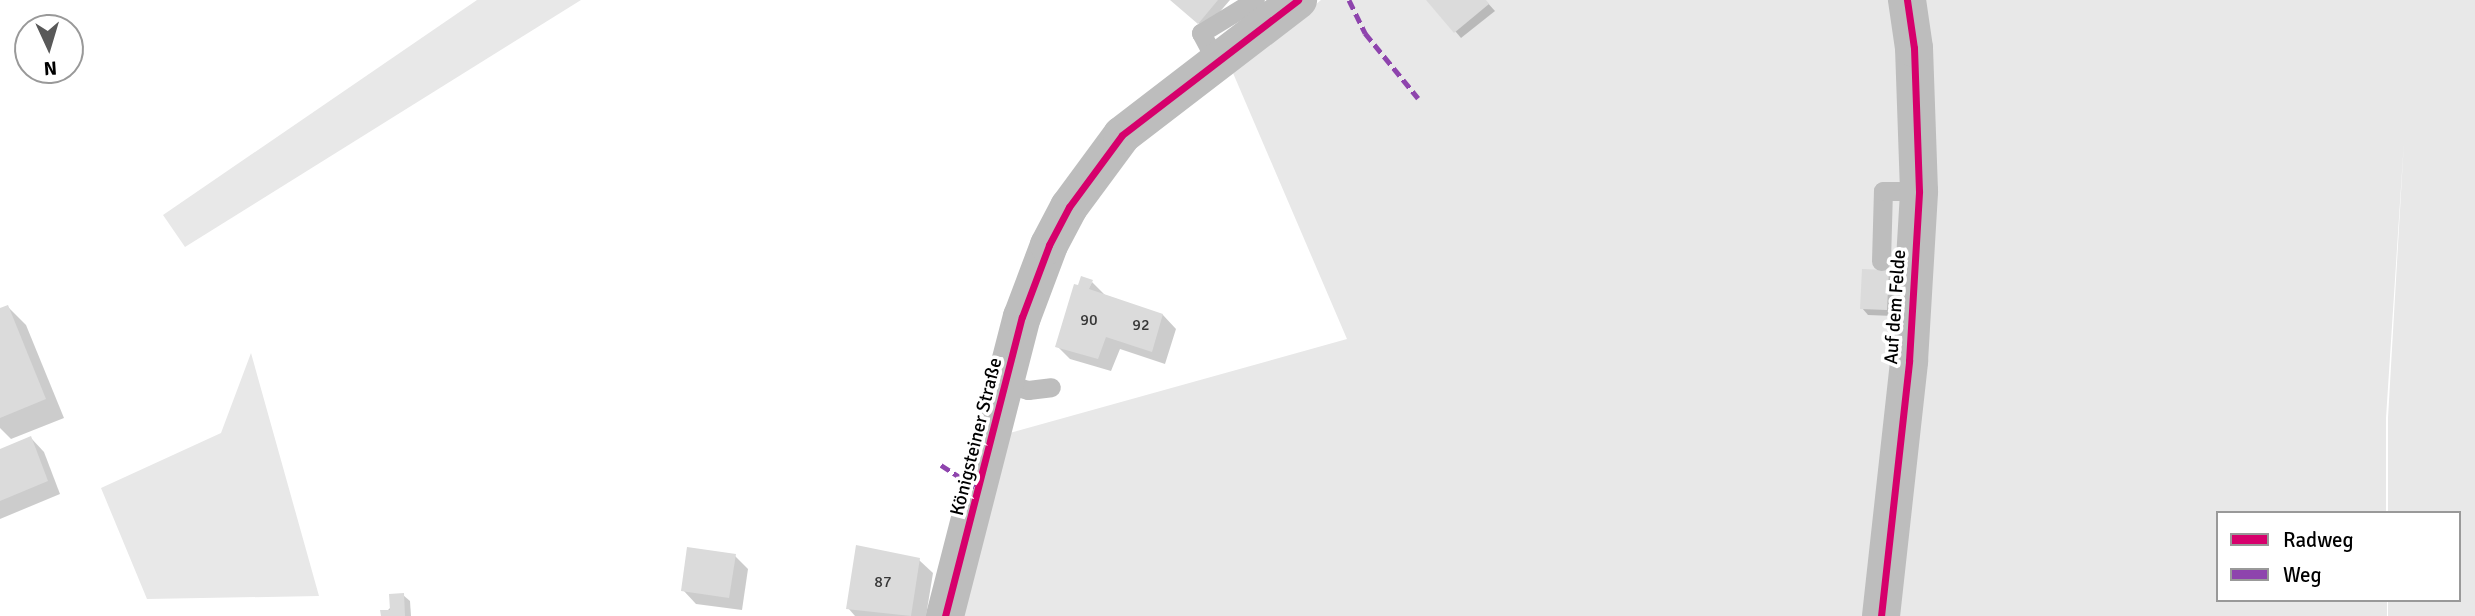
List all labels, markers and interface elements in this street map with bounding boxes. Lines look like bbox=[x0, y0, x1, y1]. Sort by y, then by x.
north arrow bbox=[14, 14, 84, 84]
text: N bbox=[43, 56, 58, 80]
street label: Auf dem Felde bbox=[1881, 249, 1911, 365]
house number: 90 bbox=[1080, 310, 1098, 330]
house number: 92 bbox=[1132, 315, 1150, 335]
street label: Königsteiner Straße bbox=[946, 356, 1008, 518]
legend bbox=[2216, 511, 2461, 602]
text: Radweg bbox=[2283, 527, 2354, 553]
text: Weg bbox=[2283, 562, 2322, 588]
house number: 87 bbox=[874, 572, 892, 592]

